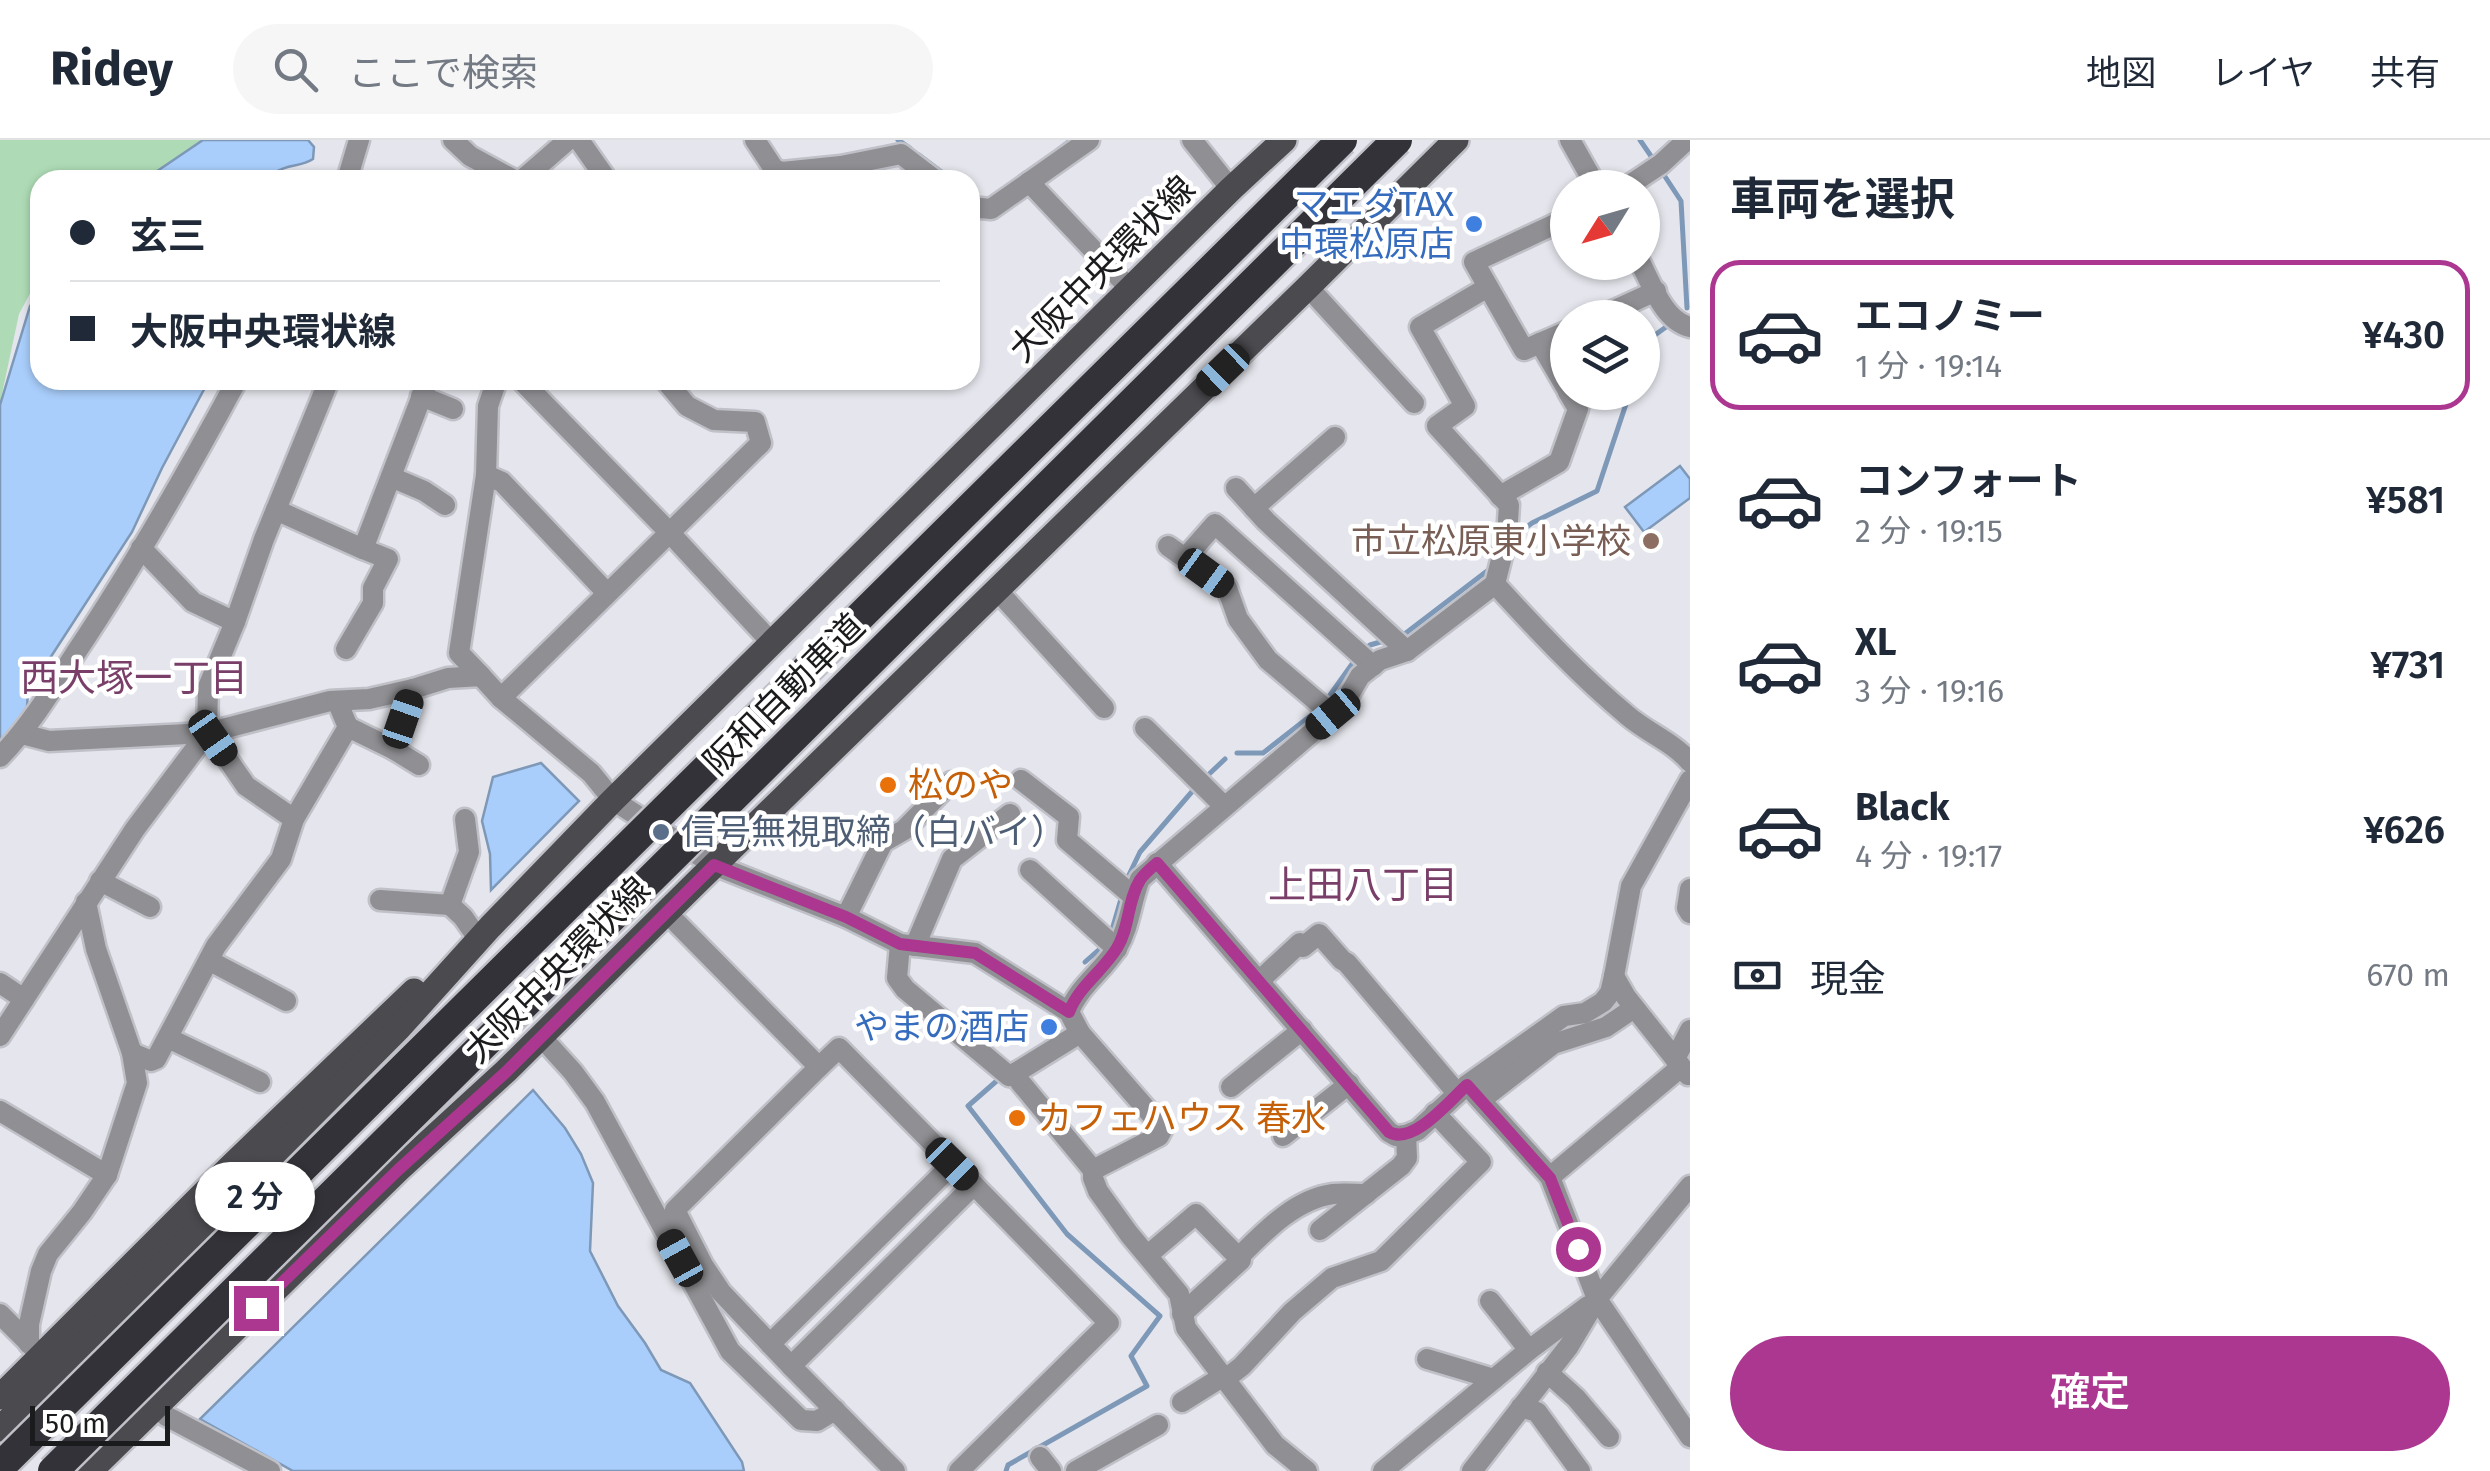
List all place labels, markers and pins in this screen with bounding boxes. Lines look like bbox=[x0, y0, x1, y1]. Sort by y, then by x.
place label: マエダTAX 中環松原店 bbox=[1279, 183, 1454, 265]
marker: マエダTAX 中環松原店 bbox=[1463, 213, 1485, 235]
place label: 市立松原東小学校 bbox=[1351, 520, 1631, 562]
marker: 市立松原東小学校 bbox=[1640, 530, 1662, 552]
place label: 松のや bbox=[908, 764, 1013, 806]
marker: 松のや bbox=[877, 774, 899, 796]
place label: 信号無視取締（白バイ） bbox=[681, 811, 1066, 853]
marker: 信号無視取締（白バイ） bbox=[650, 821, 672, 843]
place label: やまの酒店 bbox=[854, 1006, 1029, 1048]
marker: やまの酒店 bbox=[1038, 1016, 1060, 1038]
place label: カフェハウス 春水 bbox=[1037, 1097, 1326, 1139]
marker: カフェハウス 春水 bbox=[1006, 1107, 1028, 1129]

